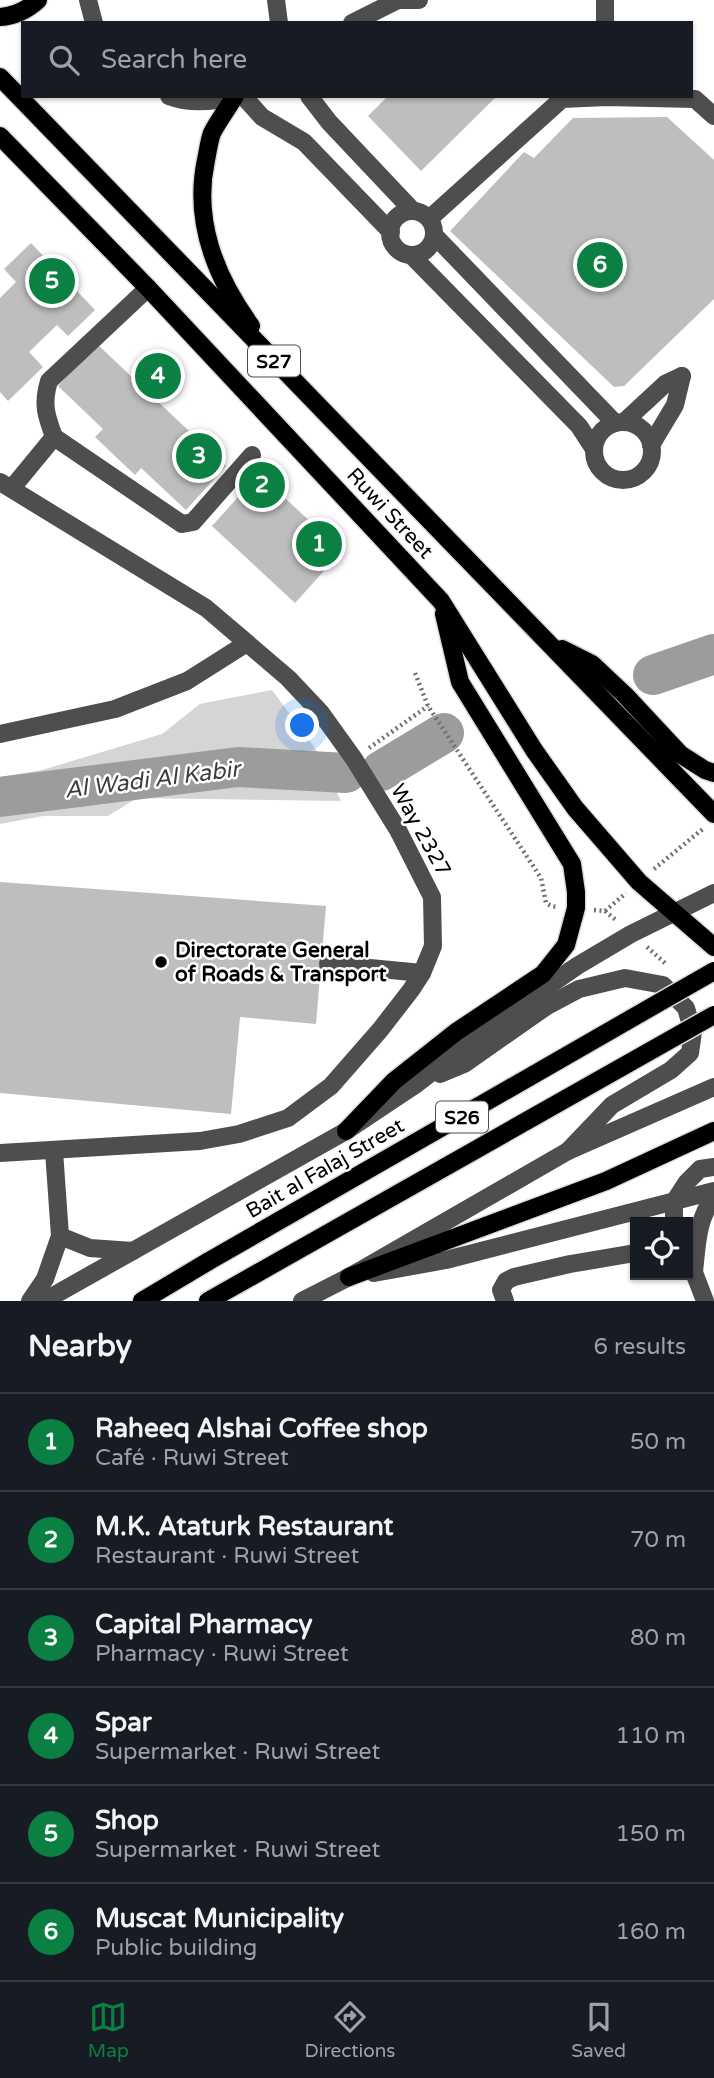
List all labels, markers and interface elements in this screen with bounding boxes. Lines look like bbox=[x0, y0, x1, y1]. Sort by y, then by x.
search box bbox=[21, 21, 693, 98]
icon: search bbox=[45, 41, 83, 79]
text: Search here bbox=[101, 44, 247, 75]
pin: 6 bbox=[577, 239, 623, 291]
pin: 5 bbox=[29, 255, 75, 307]
road number: S27 bbox=[248, 346, 300, 376]
pin: 4 bbox=[135, 350, 181, 402]
pin: 3 bbox=[176, 430, 222, 482]
pin: 2 bbox=[239, 459, 285, 511]
street label: Ruwi Street bbox=[341, 463, 438, 564]
pin: 1 bbox=[296, 518, 342, 570]
your location bbox=[285, 708, 319, 742]
water label: Al Wadi Al Kabir bbox=[63, 755, 244, 805]
street label: Way 2327 bbox=[385, 780, 456, 881]
place label: Directorate General of Roads & Transport bbox=[175, 938, 387, 987]
marker: Directorate General of Roads & Transport bbox=[153, 954, 169, 970]
road number: S26 bbox=[436, 1102, 488, 1133]
street label: Bait al Falaj Street bbox=[242, 1113, 409, 1224]
map controls bbox=[630, 1217, 693, 1280]
button: locate bbox=[630, 1217, 693, 1280]
text: Nearby bbox=[28, 1328, 132, 1365]
text: 6 results bbox=[593, 1333, 686, 1361]
text: Raheeq Alshai Coffee shop bbox=[95, 1413, 428, 1444]
text: 1 bbox=[44, 1428, 58, 1456]
text: 50 m bbox=[630, 1428, 686, 1456]
text: Café · Ruwi Street bbox=[95, 1444, 289, 1472]
text: M.K. Ataturk Restaurant bbox=[95, 1511, 393, 1542]
text: 2 bbox=[44, 1526, 58, 1554]
text: 70 m bbox=[630, 1526, 686, 1554]
text: Restaurant · Ruwi Street bbox=[95, 1542, 359, 1570]
text: Capital Pharmacy bbox=[95, 1609, 312, 1640]
text: 3 bbox=[44, 1624, 58, 1652]
text: 80 m bbox=[630, 1624, 686, 1652]
text: Pharmacy · Ruwi Street bbox=[95, 1640, 349, 1668]
text: Spar bbox=[95, 1707, 152, 1738]
text: 4 bbox=[44, 1722, 58, 1750]
text: 110 m bbox=[616, 1722, 686, 1750]
text: Supermarket · Ruwi Street bbox=[95, 1738, 380, 1766]
text: Shop bbox=[95, 1805, 159, 1836]
text: 5 bbox=[44, 1820, 58, 1848]
text: 150 m bbox=[616, 1820, 686, 1848]
text: Supermarket · Ruwi Street bbox=[95, 1836, 380, 1864]
text: Muscat Municipality bbox=[95, 1903, 344, 1934]
text: 6 bbox=[44, 1918, 58, 1946]
text: 160 m bbox=[616, 1918, 686, 1946]
text: Public building bbox=[95, 1934, 257, 1962]
tab: Map bbox=[88, 1998, 129, 2062]
tab: Directions bbox=[305, 1998, 396, 2062]
tab: Saved bbox=[571, 1998, 626, 2062]

